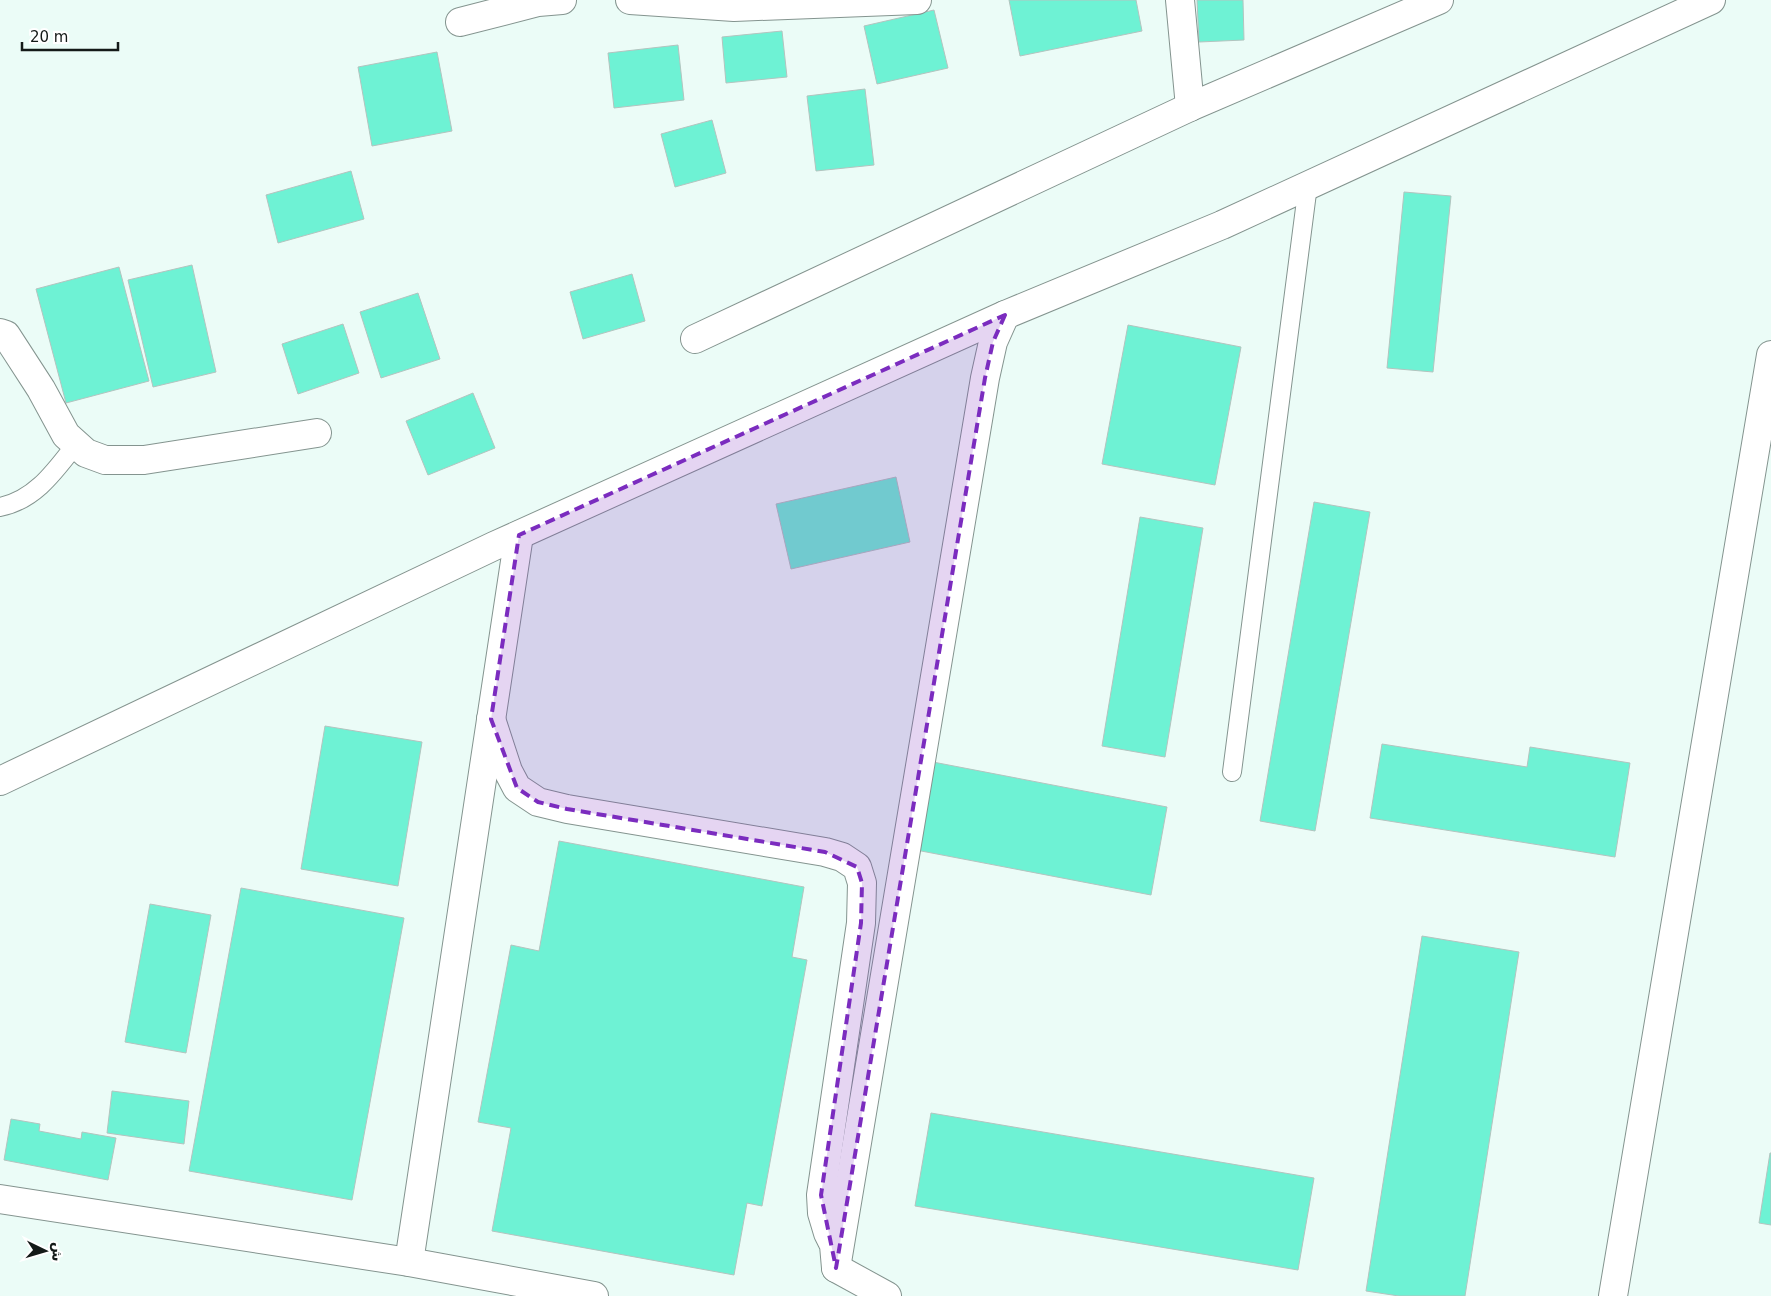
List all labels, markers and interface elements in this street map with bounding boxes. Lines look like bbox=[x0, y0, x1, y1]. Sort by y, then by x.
scale bar bbox=[22, 20, 119, 52]
text: 20 m bbox=[30, 28, 68, 46]
north arrow bbox=[20, 1226, 70, 1276]
text: ش bbox=[49, 1242, 67, 1262]

